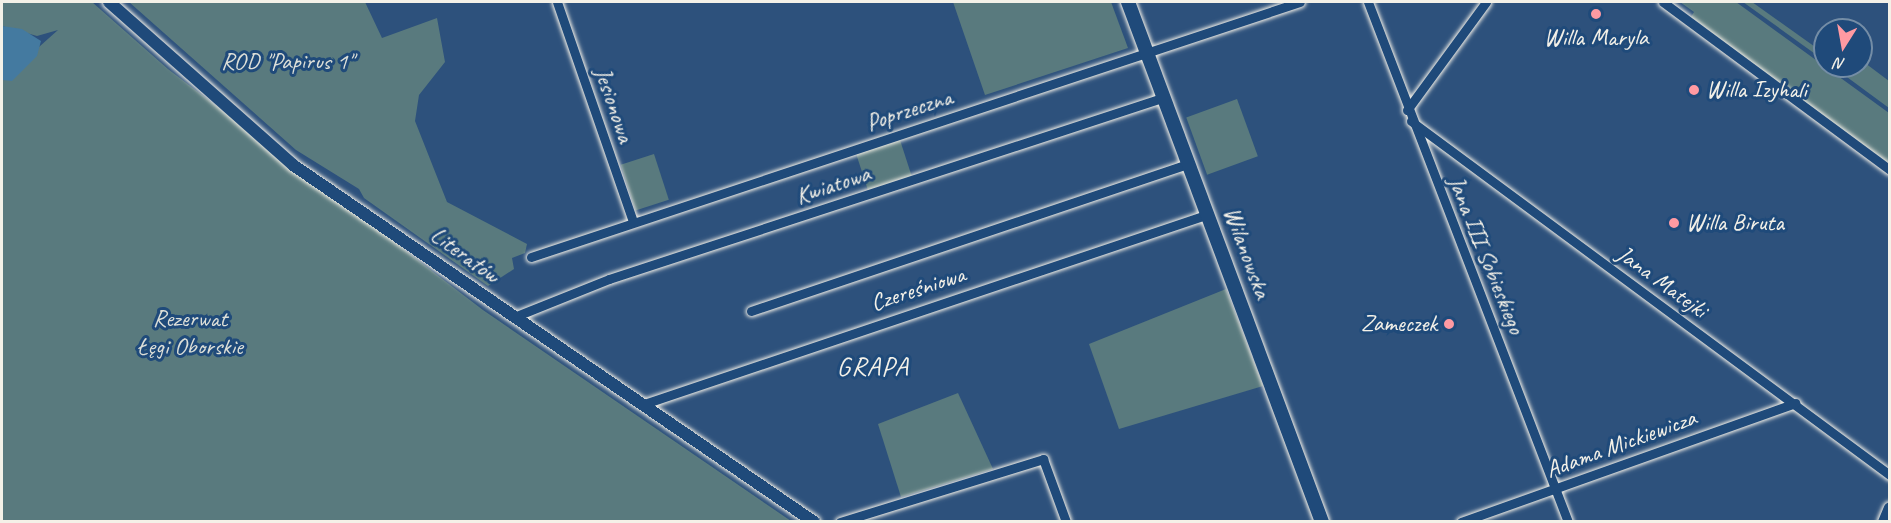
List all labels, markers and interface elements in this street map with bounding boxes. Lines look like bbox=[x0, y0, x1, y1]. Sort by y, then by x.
marker: Willa Maryla bbox=[1589, 7, 1603, 21]
north arrow bbox=[1813, 18, 1873, 78]
place label: Willa Maryla bbox=[1544, 24, 1648, 52]
park label: ROD "Papirus 1" bbox=[221, 48, 353, 76]
text: N bbox=[1833, 53, 1847, 74]
street label: Jesionowa bbox=[588, 64, 640, 146]
place label: Willa Izyhali bbox=[1706, 76, 1808, 104]
street label: Poprzeczna bbox=[862, 83, 956, 137]
marker: Willa Izyhali bbox=[1687, 83, 1701, 97]
street label: Kwiatowa bbox=[792, 159, 874, 211]
street label: Jana III Sobieskiego bbox=[1441, 172, 1531, 338]
street label: Wilanowska bbox=[1217, 203, 1277, 303]
place label: Willa Biruta bbox=[1686, 209, 1785, 237]
marker: Willa Biruta bbox=[1667, 216, 1681, 230]
street label: Literatów bbox=[425, 220, 505, 290]
street label: Jana Matejki bbox=[1611, 239, 1713, 325]
street label: Czereśniowa bbox=[867, 260, 969, 318]
park label: Rezerwat Łęgi Oborskie bbox=[137, 305, 243, 361]
place label: Zameczek bbox=[1361, 310, 1437, 338]
marker: Zameczek bbox=[1442, 317, 1456, 331]
district label: GRAPA bbox=[837, 351, 909, 383]
street label: Adama Mickiewicza bbox=[1543, 404, 1699, 484]

